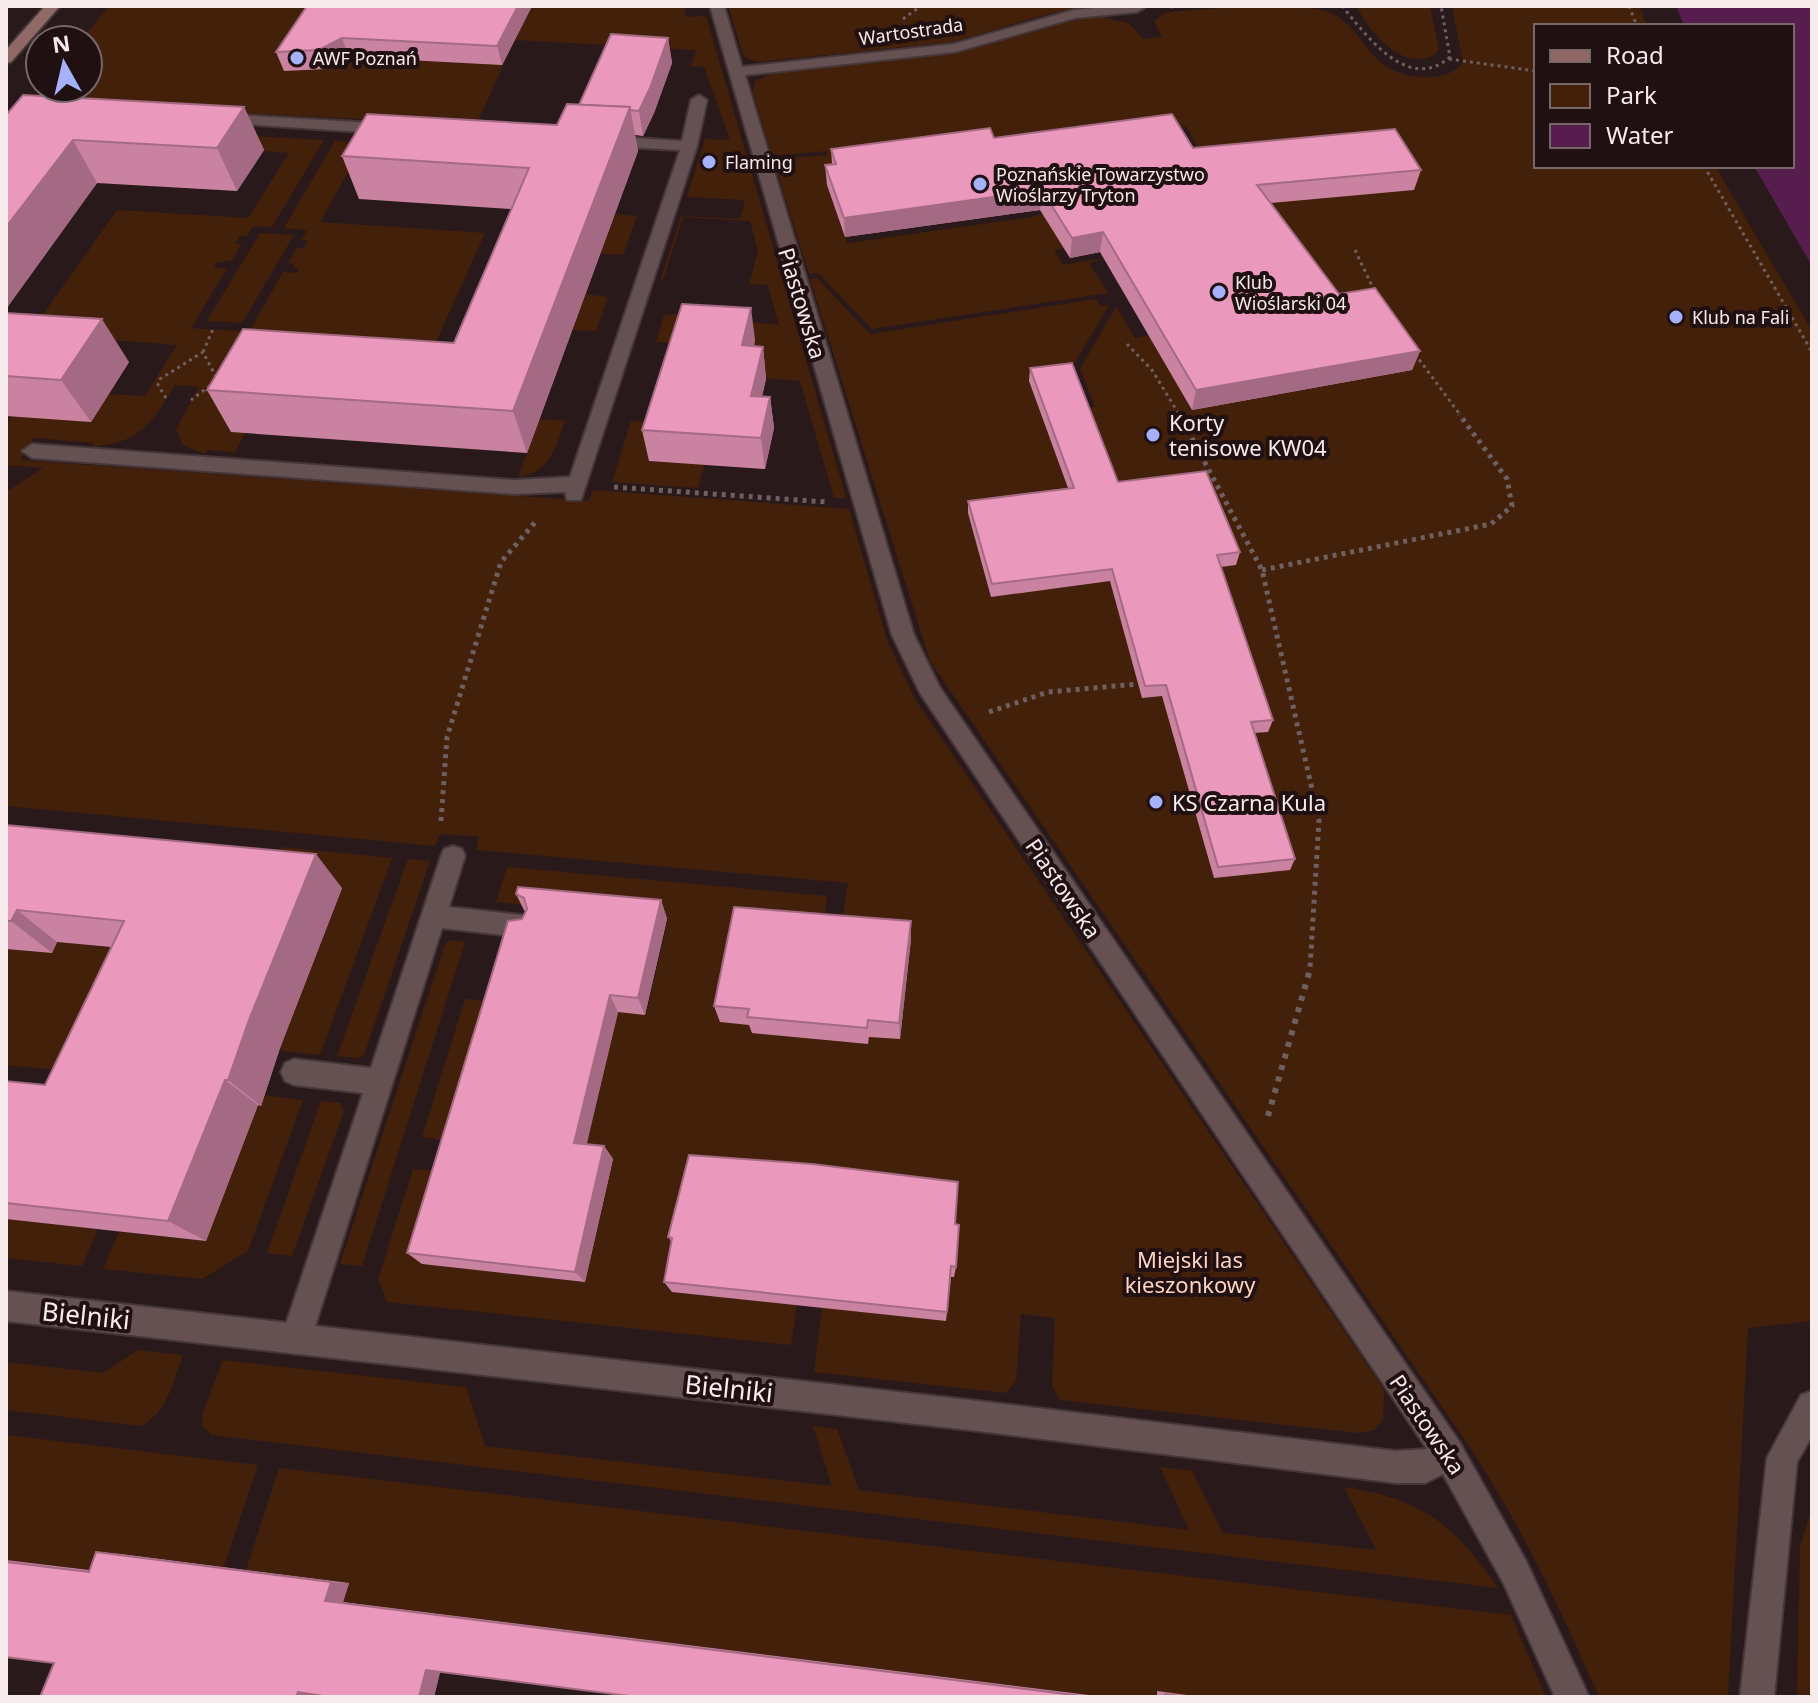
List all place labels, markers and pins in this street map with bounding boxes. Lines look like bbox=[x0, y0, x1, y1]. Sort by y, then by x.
place label: AWF Poznań bbox=[313, 46, 417, 70]
marker: AWF Poznań bbox=[288, 49, 306, 67]
place label: Flaming bbox=[725, 150, 793, 174]
marker: Flaming bbox=[700, 153, 718, 171]
place label: Poznańskie Towarzystwo Wioślarzy Tryton bbox=[996, 162, 1205, 207]
marker: Poznańskie Towarzystwo Wioślarzy Tryton bbox=[971, 175, 989, 193]
place label: Klub Wioślarski 04 bbox=[1235, 270, 1346, 315]
marker: Klub Wioślarski 04 bbox=[1210, 283, 1228, 301]
place label: Klub na Fali bbox=[1692, 305, 1789, 329]
marker: Klub na Fali bbox=[1667, 308, 1685, 326]
place label: Korty tenisowe KW04 bbox=[1169, 407, 1327, 462]
marker: Korty tenisowe KW04 bbox=[1144, 426, 1162, 444]
place label: KS Czarna Kula bbox=[1172, 787, 1326, 817]
marker: KS Czarna Kula bbox=[1147, 793, 1165, 811]

